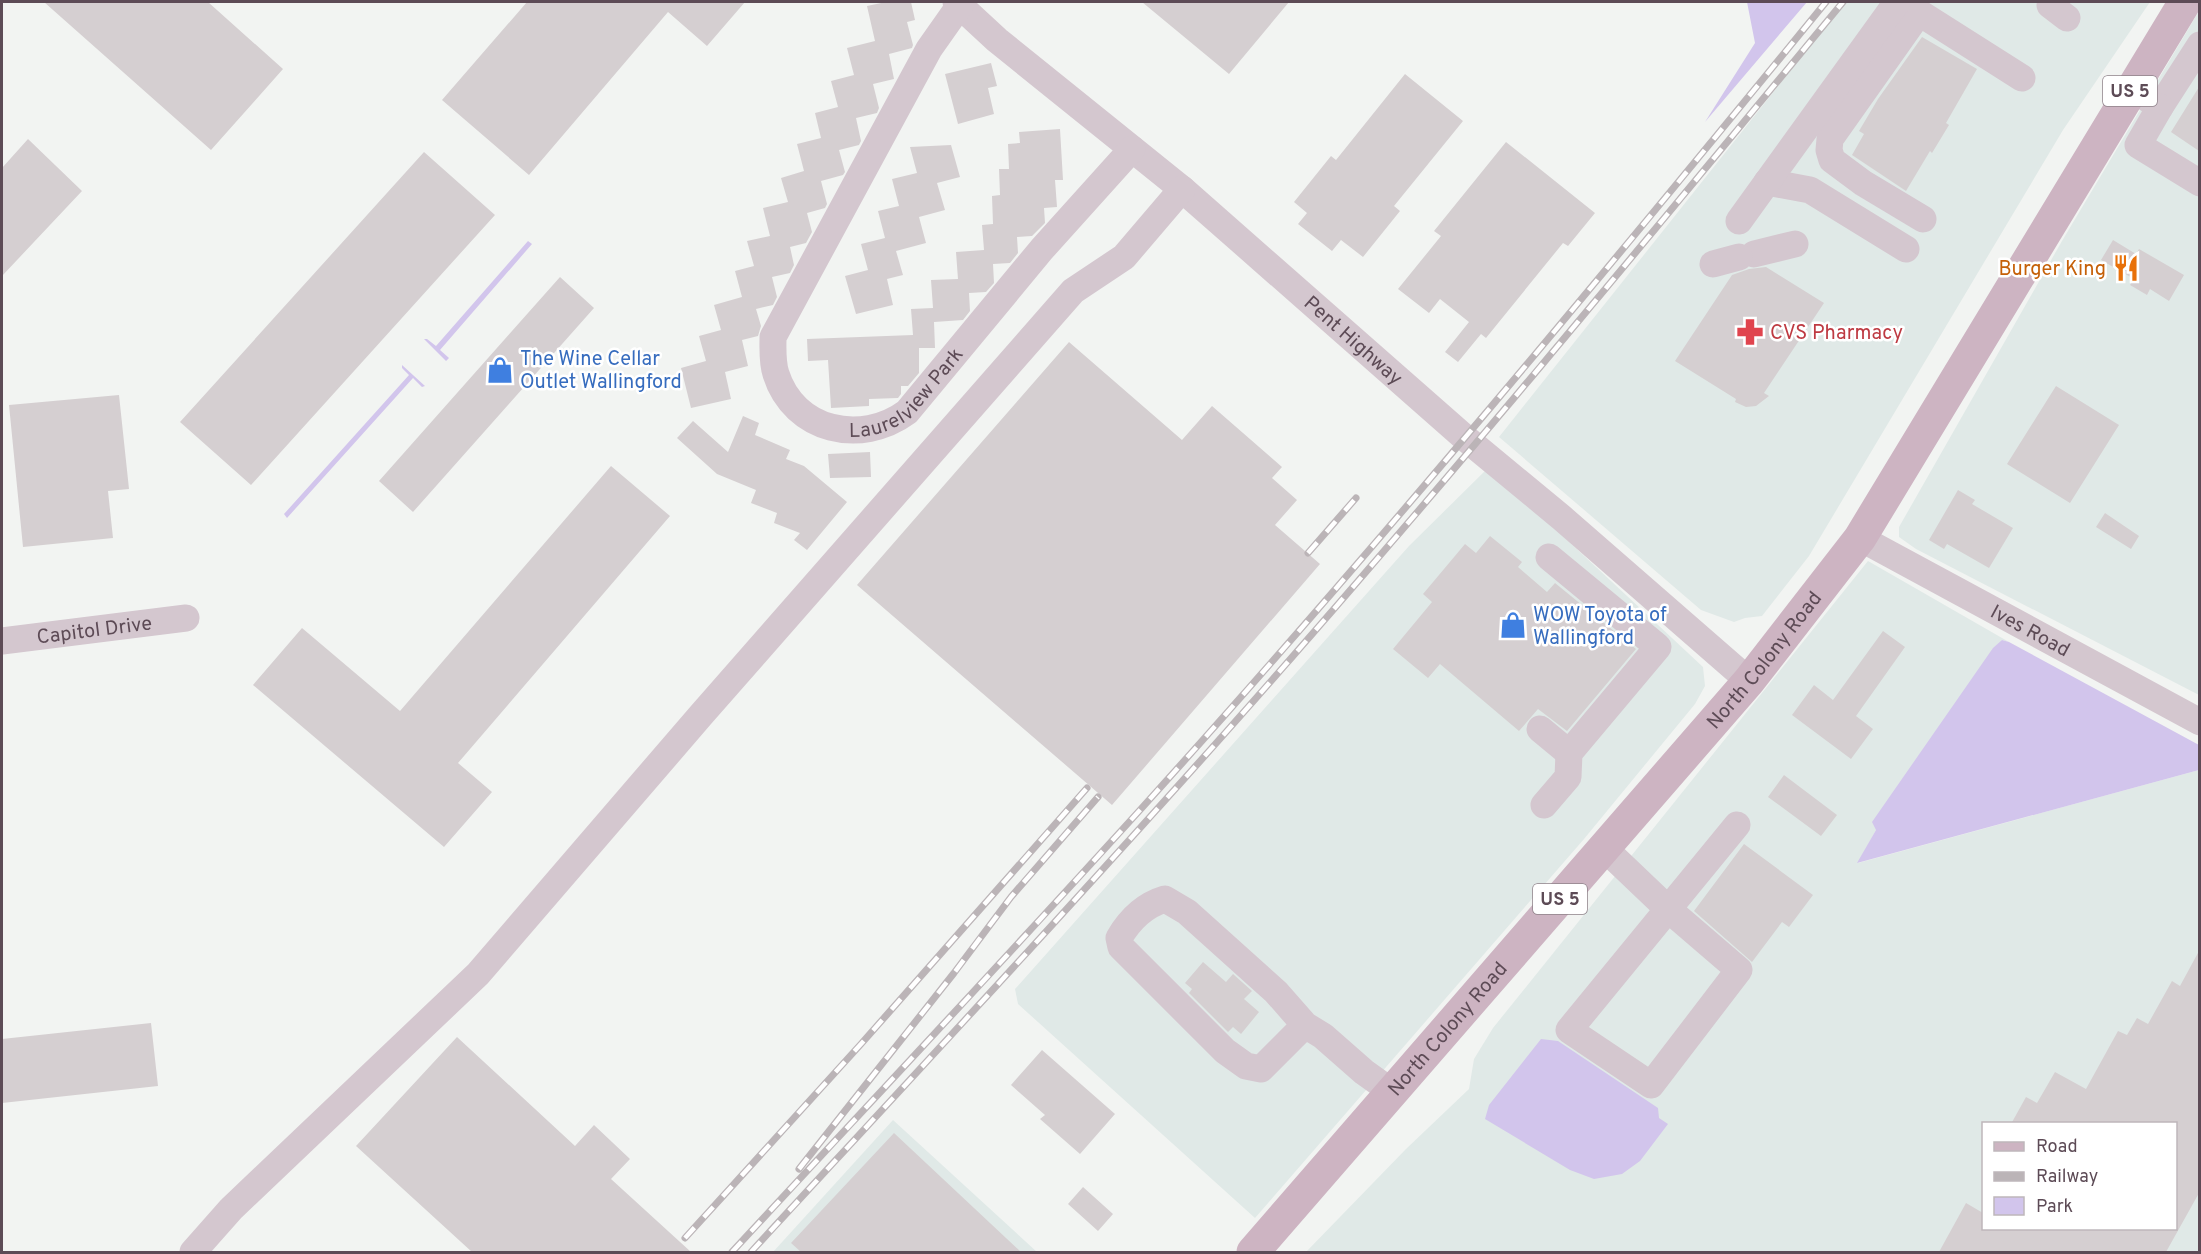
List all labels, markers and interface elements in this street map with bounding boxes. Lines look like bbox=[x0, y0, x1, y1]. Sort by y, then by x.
road number: US 5 bbox=[2103, 76, 2157, 106]
restaurant icon: Burger King bbox=[2111, 253, 2141, 283]
place label: Burger King bbox=[1999, 257, 2106, 283]
street label: Pent Highway bbox=[1297, 291, 1407, 392]
pharmacy icon: CVS Pharmacy bbox=[1735, 317, 1765, 347]
place label: CVS Pharmacy bbox=[1770, 321, 1903, 347]
street label: Laurelview Park bbox=[849, 343, 970, 445]
place label: The Wine Cellar Outlet Wallingford bbox=[520, 347, 682, 396]
shop icon: The Wine Cellar Outlet Wallingford bbox=[485, 355, 515, 385]
street label: North Colony Road bbox=[1702, 587, 1829, 736]
street label: Ives Road bbox=[1985, 600, 2074, 664]
place label: WOW Toyota of Wallingford bbox=[1533, 603, 1667, 652]
shop icon: WOW Toyota of Wallingford bbox=[1498, 610, 1528, 640]
street label: Capitol Drive bbox=[35, 611, 154, 652]
road number: US 5 bbox=[1533, 884, 1587, 914]
street label: North Colony Road bbox=[1383, 957, 1514, 1103]
legend bbox=[1982, 1122, 2177, 1230]
text: Road bbox=[2036, 1136, 2078, 1159]
text: Railway bbox=[2036, 1166, 2098, 1189]
text: Park bbox=[2036, 1196, 2073, 1219]

